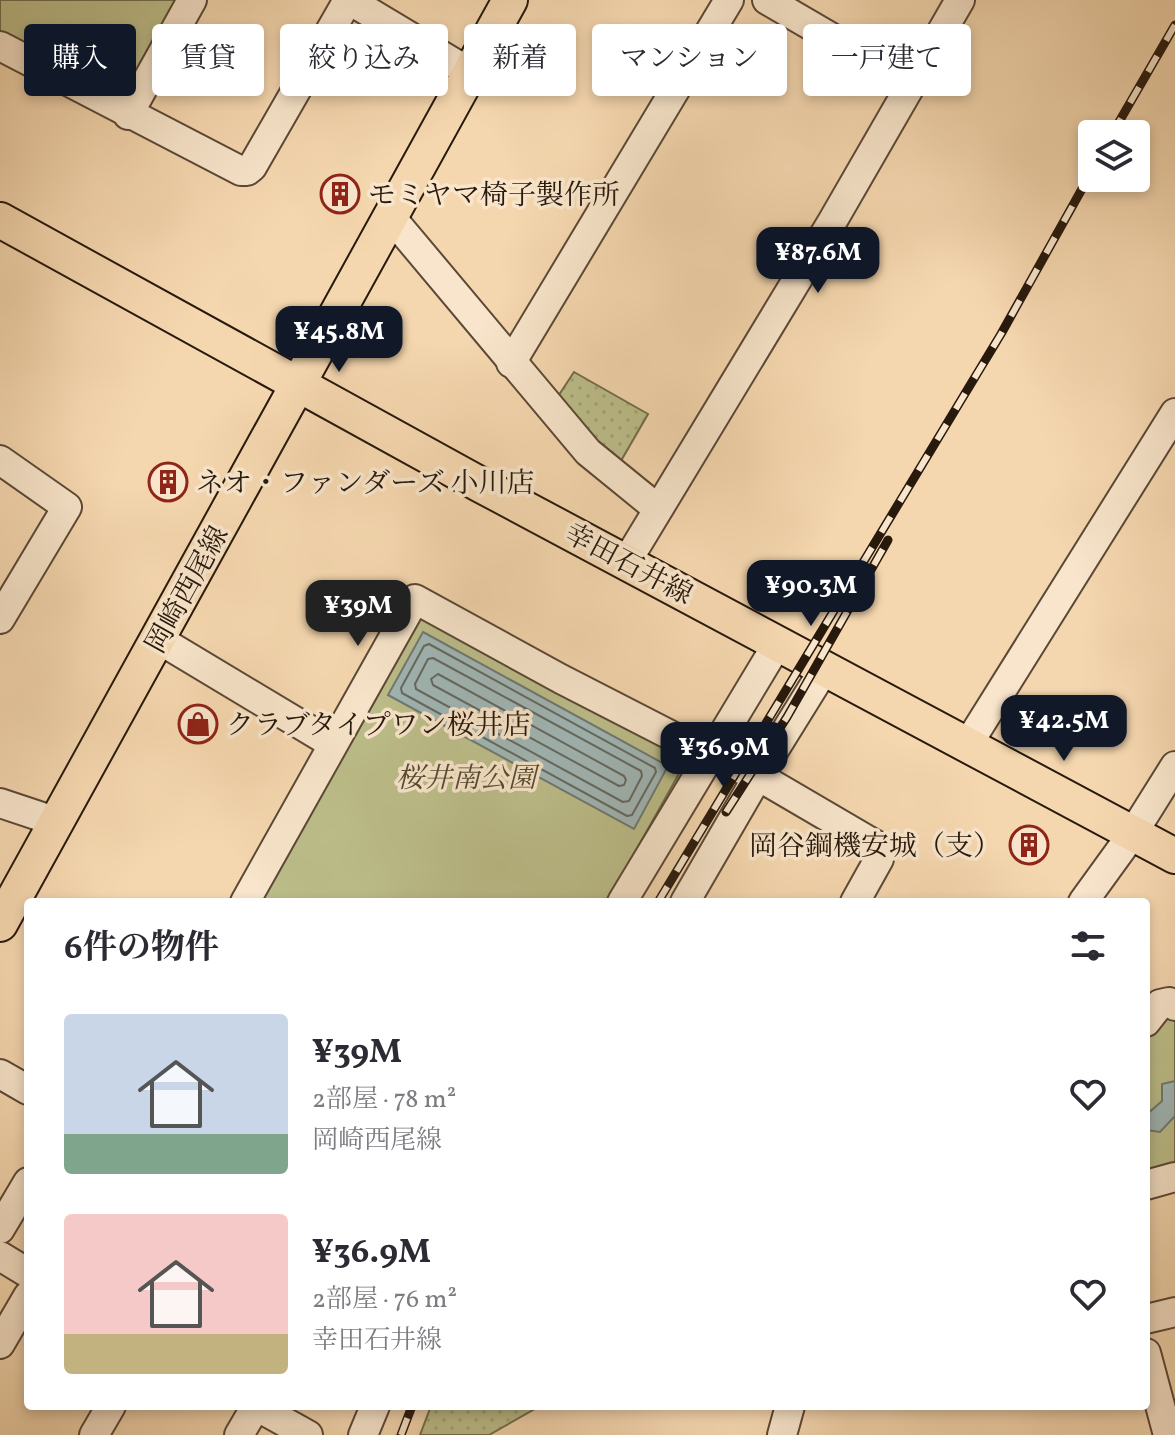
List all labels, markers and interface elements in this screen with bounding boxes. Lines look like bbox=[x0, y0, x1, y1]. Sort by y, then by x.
chip: 購入 bbox=[24, 24, 136, 96]
chip: 賃貸 bbox=[152, 24, 264, 96]
chip: 絞り込み bbox=[280, 24, 448, 96]
chip: 新着 bbox=[464, 24, 576, 96]
chip: マンション bbox=[592, 24, 787, 96]
chip: 一戸建て bbox=[803, 24, 971, 96]
map controls bbox=[1078, 120, 1150, 192]
button: layers bbox=[1078, 120, 1150, 192]
building icon: モミヤマ椅子製作所 bbox=[319, 173, 361, 215]
place label: モミヤマ椅子製作所 bbox=[368, 177, 620, 216]
pin: ¥87.6M bbox=[753, 227, 883, 295]
text: ¥87.6M bbox=[774, 235, 862, 271]
pin: ¥45.8M bbox=[274, 306, 404, 374]
text: ¥45.8M bbox=[294, 314, 385, 350]
building icon: ネオ・ファンダーズ 小川店 bbox=[147, 461, 189, 503]
place label: ネオ・ファンダーズ 小川店 bbox=[196, 465, 535, 504]
street label: 幸田石井線 bbox=[557, 515, 699, 615]
street label: 岡崎西尾線 bbox=[137, 520, 239, 661]
pin: ¥90.3M bbox=[746, 560, 876, 628]
text: ¥90.3M bbox=[765, 568, 857, 604]
pin: ¥39M bbox=[311, 580, 405, 648]
text: ¥39M bbox=[324, 588, 392, 624]
pin: ¥42.5M bbox=[999, 695, 1129, 763]
shop icon: クラブタイプワン桜井店 bbox=[177, 703, 219, 745]
text: ¥42.5M bbox=[1019, 703, 1109, 739]
place label: クラブタイプワン桜井店 bbox=[226, 707, 531, 746]
pin: ¥36.9M bbox=[659, 722, 789, 790]
text: ¥36.9M bbox=[679, 730, 769, 766]
park label: 桜井南公園 bbox=[396, 760, 540, 799]
building icon: 岡谷鋼機安城（支） bbox=[1008, 824, 1050, 866]
place label: 岡谷鋼機安城（支） bbox=[749, 828, 1001, 867]
icon: filters bbox=[1066, 924, 1110, 968]
text: 6件の物件 bbox=[64, 926, 219, 973]
text: ¥39M bbox=[312, 1030, 402, 1077]
icon: home bbox=[128, 1046, 224, 1142]
icon: heart bbox=[1066, 1072, 1110, 1116]
text: 2部屋 · 78 m² bbox=[312, 1082, 456, 1118]
text: 岡崎西尾線 bbox=[312, 1123, 442, 1159]
text: ¥36.9M bbox=[312, 1230, 431, 1277]
icon: home bbox=[128, 1246, 224, 1342]
icon: heart bbox=[1066, 1272, 1110, 1316]
text: 2部屋 · 76 m² bbox=[312, 1282, 457, 1318]
text: 幸田石井線 bbox=[312, 1323, 442, 1359]

